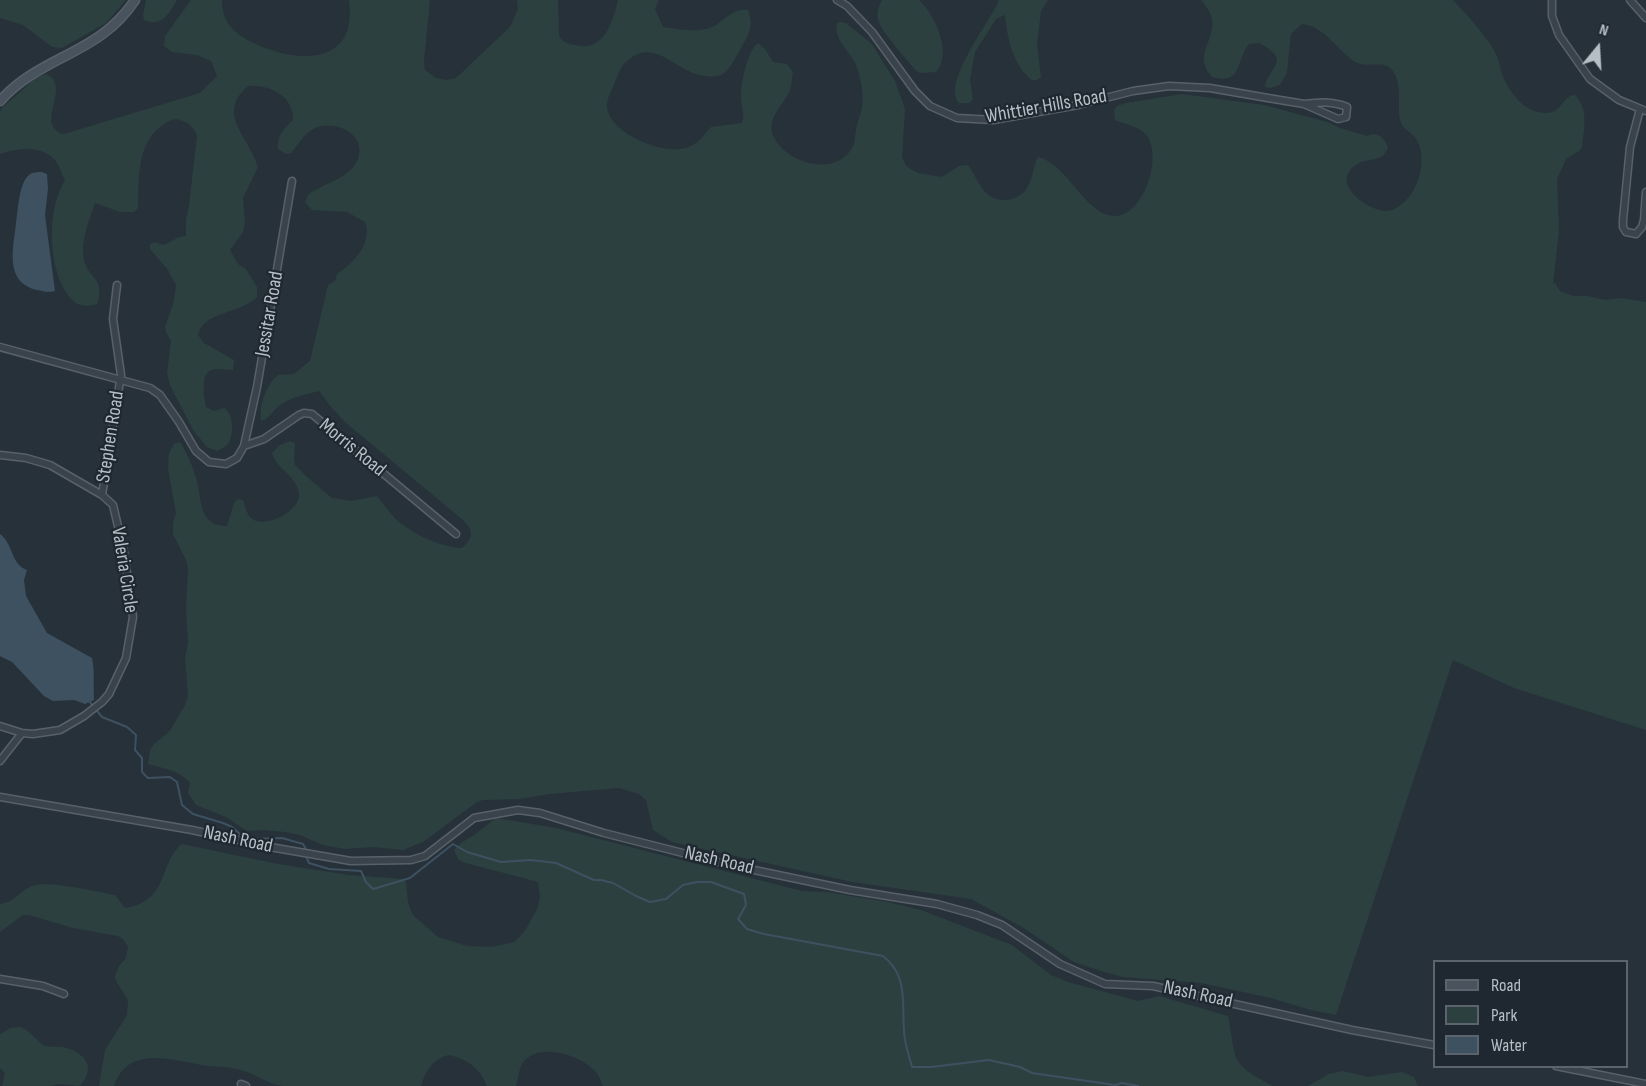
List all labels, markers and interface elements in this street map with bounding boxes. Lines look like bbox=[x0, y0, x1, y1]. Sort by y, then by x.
north arrow bbox=[1568, 18, 1628, 78]
text: N bbox=[1597, 20, 1611, 41]
street label: Whittier Hills Road bbox=[983, 84, 1109, 130]
street label: Jessitar Road bbox=[251, 270, 289, 358]
street label: Stephen Road bbox=[92, 389, 130, 485]
street label: Morris Road bbox=[314, 414, 390, 482]
street label: Valeria Circle bbox=[105, 525, 143, 615]
street label: Nash Road bbox=[201, 821, 275, 859]
street label: Nash Road bbox=[682, 841, 756, 881]
legend bbox=[1433, 960, 1628, 1068]
text: Road bbox=[1491, 975, 1521, 996]
street label: Nash Road bbox=[1161, 976, 1235, 1014]
text: Park bbox=[1491, 1005, 1517, 1026]
text: Water bbox=[1491, 1035, 1527, 1056]

